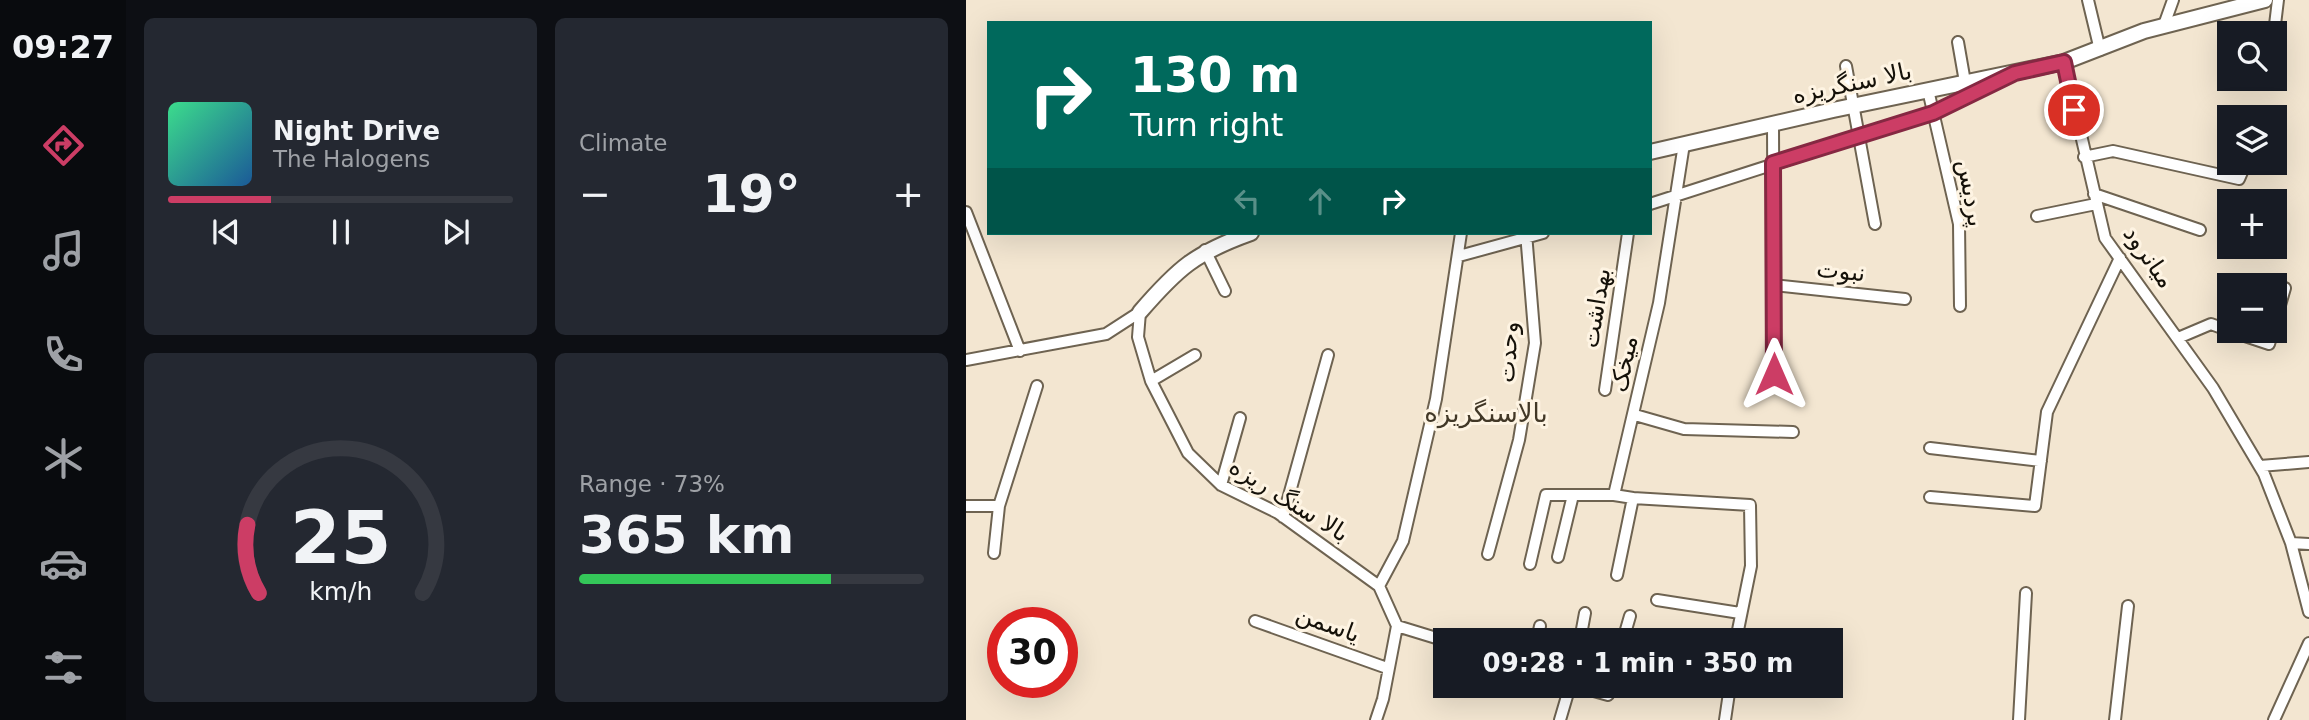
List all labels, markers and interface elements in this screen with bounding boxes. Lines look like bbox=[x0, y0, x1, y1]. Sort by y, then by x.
map controls bbox=[2217, 21, 2287, 343]
button: search bbox=[2217, 21, 2287, 91]
text: 09:27 bbox=[12, 28, 114, 66]
text: 130 m bbox=[1130, 47, 1300, 104]
icon: right bbox=[1015, 49, 1106, 140]
street label: بالا سنگریزه bbox=[1790, 57, 1914, 109]
pin bbox=[2044, 80, 2104, 140]
icon: arrive bbox=[2055, 91, 2093, 129]
button: layers bbox=[2217, 105, 2287, 175]
text: Turn right bbox=[1130, 106, 1283, 144]
text: Night Drive bbox=[273, 116, 440, 146]
icon: directions bbox=[39, 121, 88, 170]
text: Climate bbox=[579, 130, 668, 156]
text: The Halogens bbox=[273, 146, 430, 172]
street label: پردیس bbox=[1951, 157, 1991, 229]
text: 19° bbox=[702, 164, 801, 224]
text: − bbox=[579, 172, 611, 216]
text: + bbox=[892, 172, 924, 216]
icon: left bbox=[1228, 182, 1266, 220]
icon: ahead bbox=[1301, 182, 1339, 220]
icon: right bbox=[1374, 182, 1412, 220]
button: + bbox=[2217, 189, 2287, 259]
icon: previous bbox=[207, 213, 245, 251]
icon: pause bbox=[322, 213, 360, 251]
icon: next bbox=[437, 213, 475, 251]
street label: میانرود bbox=[2118, 220, 2180, 294]
icon: music bbox=[39, 226, 88, 275]
street label: نبوت bbox=[1815, 255, 1867, 287]
street label: بهداشت bbox=[1576, 266, 1616, 350]
button: − bbox=[2217, 273, 2287, 343]
street label: وحدت bbox=[1492, 320, 1524, 384]
icon: phone bbox=[39, 330, 88, 379]
street label: میخک bbox=[1604, 333, 1644, 395]
position arrow bbox=[1737, 337, 1811, 411]
district label: بالاسنگریزه bbox=[1424, 398, 1548, 429]
icon: climate bbox=[39, 434, 88, 483]
street label: بالا سنگ ریزه bbox=[1224, 452, 1354, 548]
text: Range · 73% bbox=[579, 471, 725, 497]
text: 25 bbox=[290, 496, 391, 581]
text: 365 km bbox=[579, 505, 794, 565]
icon: car bbox=[39, 539, 88, 588]
text: km/h bbox=[309, 577, 372, 606]
street label: یاسمن bbox=[1292, 600, 1364, 648]
speed limit sign: 30 bbox=[987, 607, 1078, 698]
icon: filters bbox=[39, 643, 88, 692]
text: 09:28 · 1 min · 350 m bbox=[1483, 648, 1793, 678]

